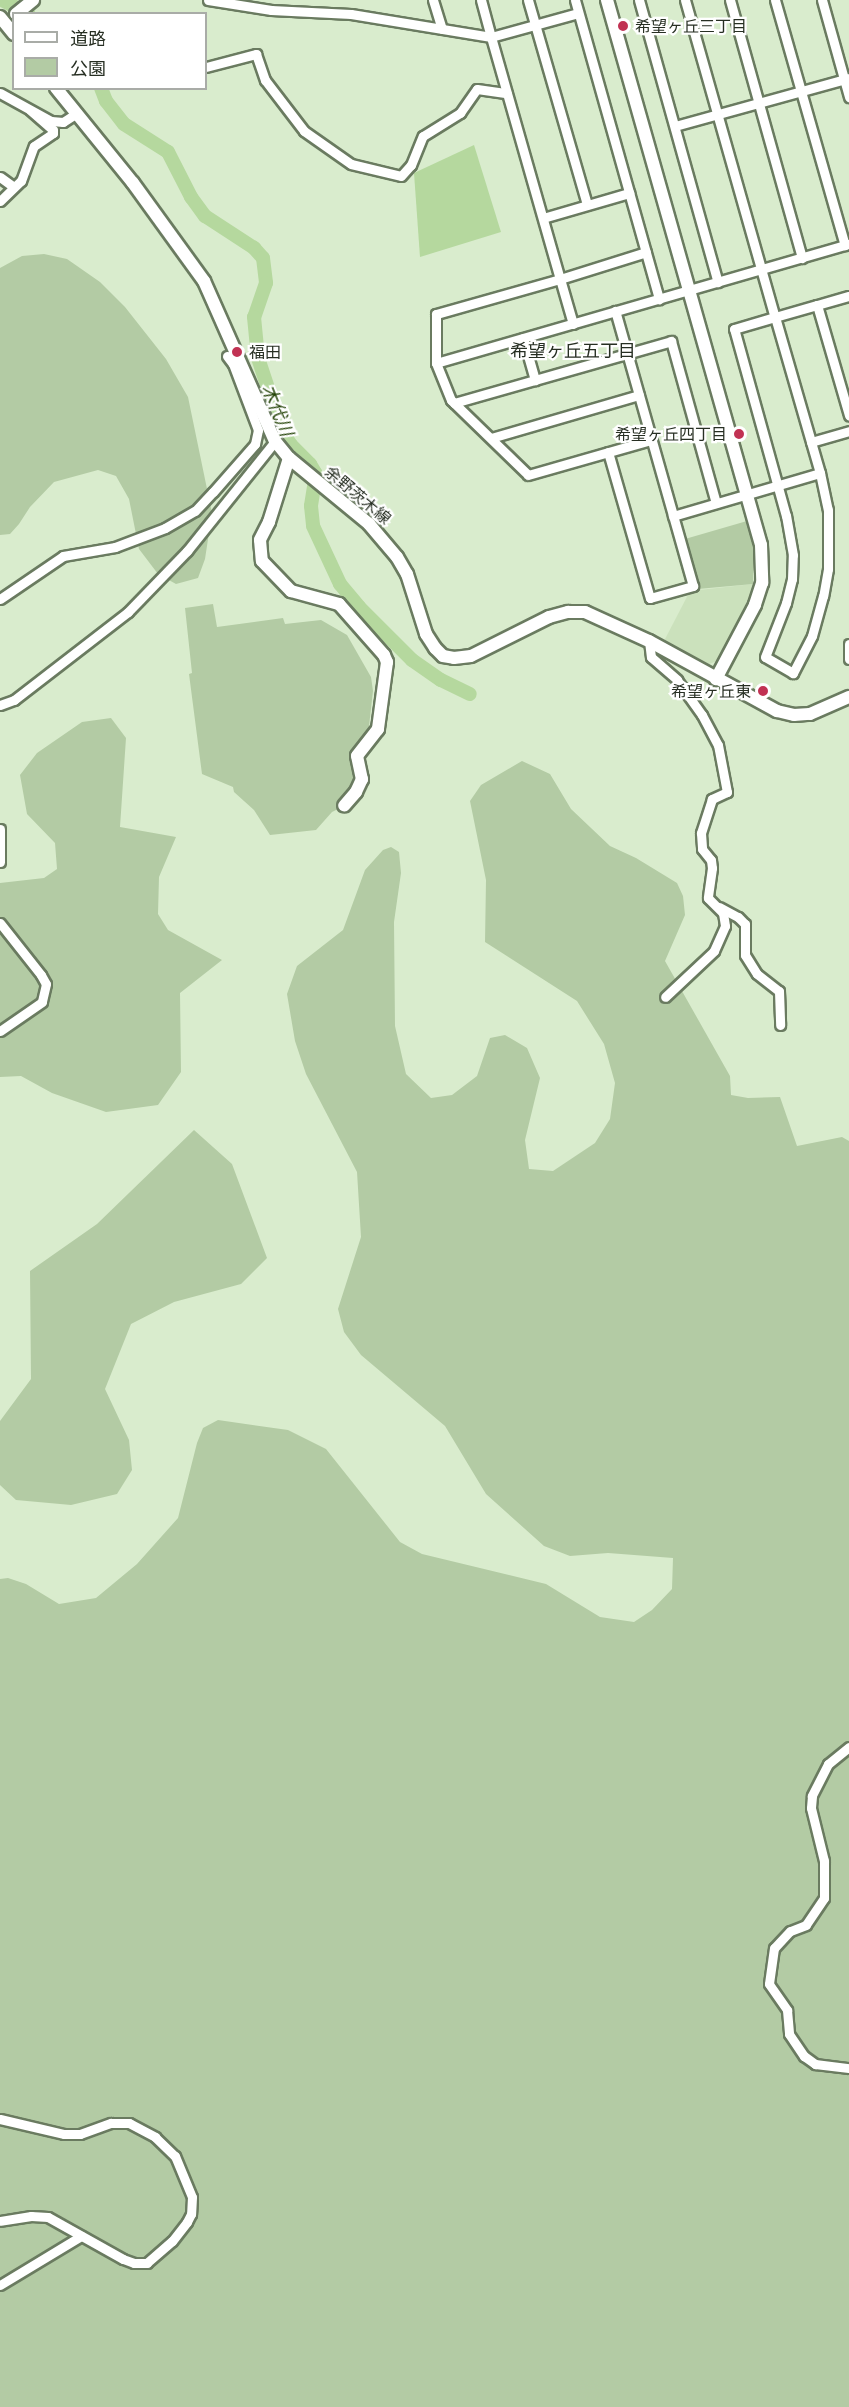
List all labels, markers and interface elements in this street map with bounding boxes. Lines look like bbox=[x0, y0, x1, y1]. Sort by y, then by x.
legend bbox=[12, 12, 207, 90]
place label: 希望ヶ丘三丁目 bbox=[635, 16, 747, 36]
marker: 希望ヶ丘三丁目 bbox=[616, 19, 630, 33]
text: 道路 bbox=[70, 27, 106, 49]
text: 公園 bbox=[70, 57, 106, 79]
district label: 希望ヶ丘五丁目 bbox=[510, 339, 636, 361]
place label: 福田 bbox=[249, 342, 281, 362]
marker: 福田 bbox=[230, 345, 244, 359]
water label: 木代川 bbox=[258, 381, 298, 439]
place label: 希望ヶ丘四丁目 bbox=[615, 424, 727, 444]
marker: 希望ヶ丘四丁目 bbox=[732, 427, 746, 441]
street label: 余野茨木線 bbox=[321, 462, 395, 528]
place label: 希望ヶ丘東 bbox=[671, 681, 751, 701]
marker: 希望ヶ丘東 bbox=[756, 684, 770, 698]

